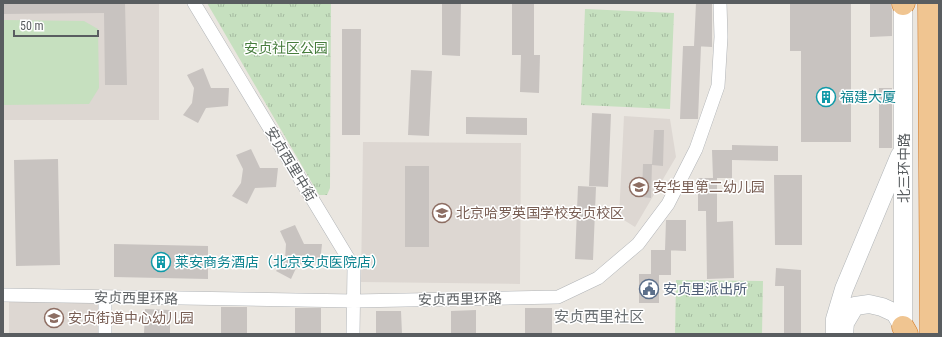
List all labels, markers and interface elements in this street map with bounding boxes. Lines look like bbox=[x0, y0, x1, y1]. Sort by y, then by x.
scale bar bbox=[14, 12, 98, 38]
text: 50 m bbox=[20, 19, 44, 33]
park label: 安贞社区公园 bbox=[244, 40, 328, 56]
building icon: 福建大厦 bbox=[815, 86, 837, 108]
place label: 福建大厦 bbox=[840, 89, 896, 105]
street label: 安贞西里中街 bbox=[263, 124, 319, 204]
street label: 北三环中路 bbox=[896, 133, 912, 203]
school or university icon: 安华里第二幼儿园 bbox=[628, 176, 650, 198]
place label: 安华里第二幼儿园 bbox=[653, 179, 765, 195]
school or university icon: 北京哈罗英国学校安贞校区 bbox=[431, 202, 453, 224]
place label: 北京哈罗英国学校安贞校区 bbox=[456, 205, 624, 221]
building icon: 莱安商务酒店（北京安贞医院店） bbox=[150, 251, 172, 273]
place label: 莱安商务酒店（北京安贞医院店） bbox=[175, 254, 385, 270]
public building icon: 安贞里派出所 bbox=[638, 278, 660, 300]
place label: 安贞里派出所 bbox=[663, 281, 747, 297]
street label: 安贞西里环路 bbox=[94, 289, 178, 307]
street label: 安贞西里环路 bbox=[418, 290, 502, 308]
school or university icon: 安贞街道中心幼儿园 bbox=[43, 307, 65, 329]
district label: 安贞西里社区 bbox=[554, 308, 644, 326]
place label: 安贞街道中心幼儿园 bbox=[68, 310, 194, 326]

